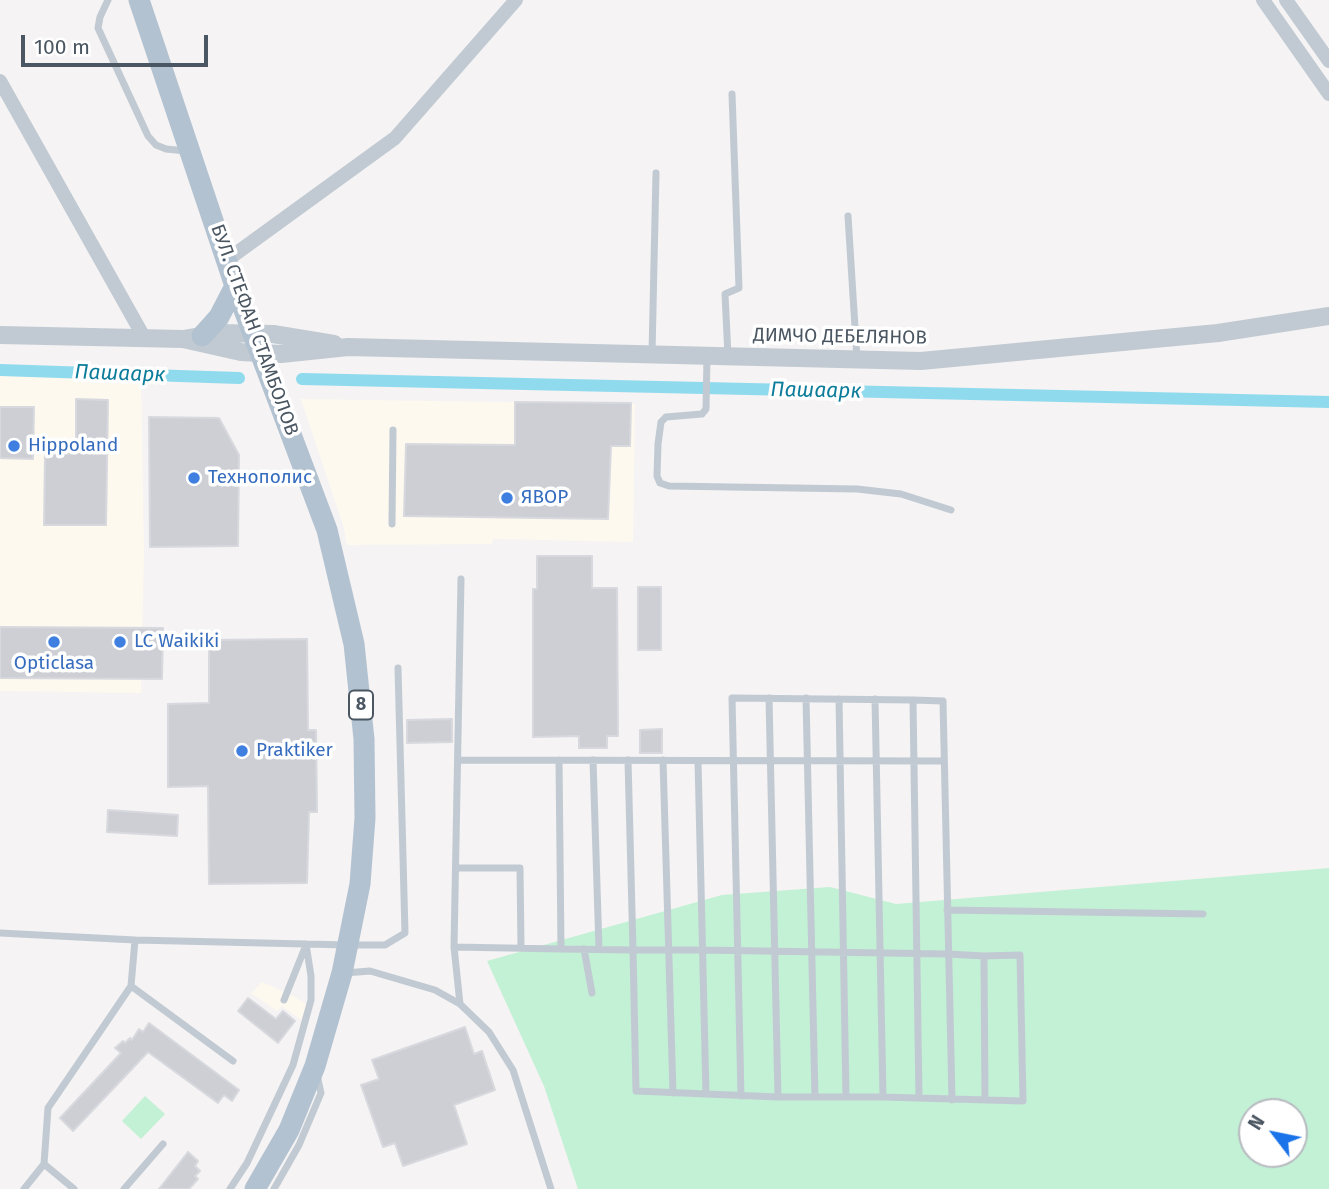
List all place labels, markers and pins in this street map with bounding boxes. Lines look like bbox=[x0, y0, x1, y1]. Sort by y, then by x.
place label: Hippoland bbox=[28, 435, 118, 457]
marker: Hippoland bbox=[6, 438, 22, 454]
place label: Технополис bbox=[208, 467, 312, 489]
marker: Технополис bbox=[186, 470, 202, 486]
place label: ЯВОР bbox=[521, 487, 568, 509]
marker: ЯВОР bbox=[499, 490, 515, 506]
place label: LC Waikiki bbox=[134, 631, 219, 653]
marker: Opticlasa bbox=[46, 634, 62, 650]
marker: LC Waikiki bbox=[112, 634, 128, 650]
place label: Opticlasa bbox=[14, 653, 94, 675]
place label: Praktiker bbox=[256, 740, 333, 762]
marker: Praktiker bbox=[234, 743, 250, 759]

